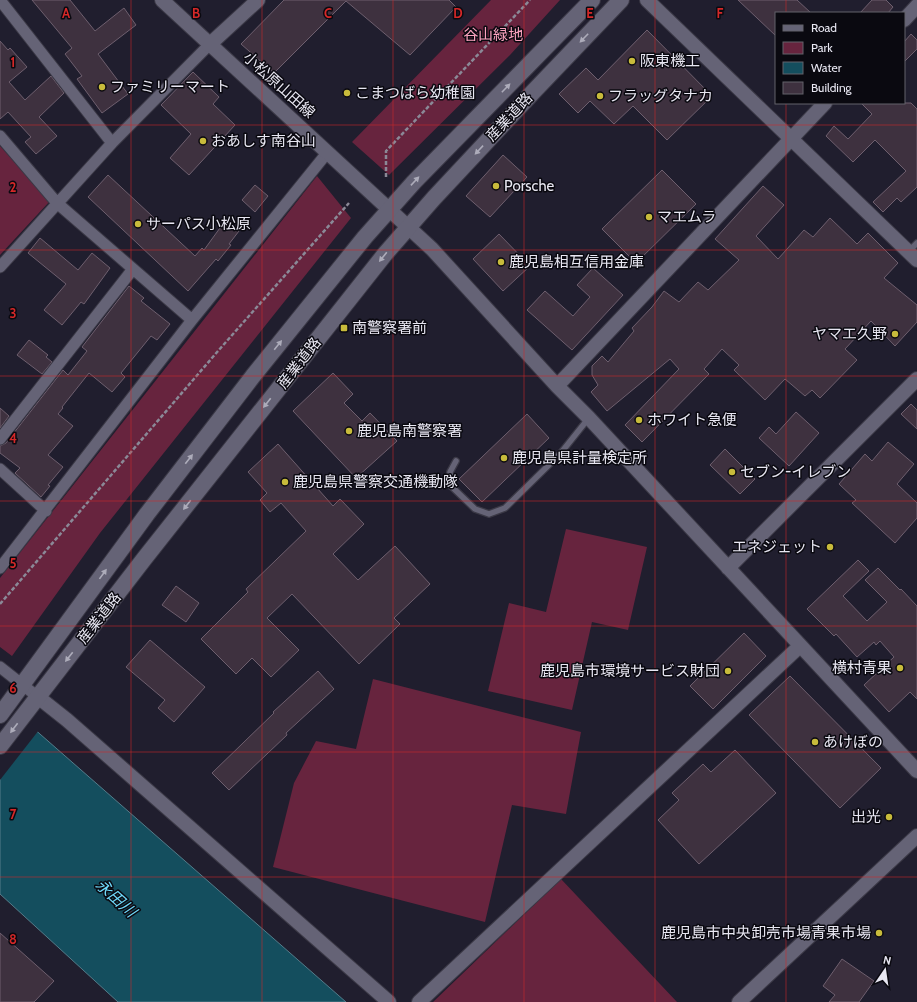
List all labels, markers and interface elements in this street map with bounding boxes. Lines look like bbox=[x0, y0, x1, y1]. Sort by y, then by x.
text: A bbox=[62, 5, 71, 21]
text: B bbox=[192, 5, 200, 21]
text: C bbox=[324, 5, 332, 21]
text: D bbox=[453, 5, 463, 21]
text: E bbox=[586, 5, 594, 21]
text: F bbox=[717, 5, 724, 21]
legend bbox=[775, 12, 905, 104]
text: Road bbox=[811, 20, 837, 35]
park label: 谷山緑地 bbox=[463, 26, 523, 44]
one-way arrow bbox=[579, 33, 589, 43]
text: Park bbox=[811, 40, 833, 55]
street label: 小松原山田線 bbox=[240, 48, 318, 122]
place label: 阪東機工 bbox=[640, 52, 700, 70]
text: 1 bbox=[11, 54, 15, 70]
marker: 阪東機工 bbox=[627, 56, 637, 66]
text: Water bbox=[811, 60, 842, 75]
place label: ファミリーマート bbox=[110, 78, 230, 96]
text: Building bbox=[811, 80, 853, 95]
marker: ファミリーマート bbox=[97, 82, 107, 92]
one-way arrow bbox=[501, 83, 511, 93]
place label: こまつばら幼稚園 bbox=[355, 84, 475, 102]
place label: フラッグタナカ bbox=[608, 87, 713, 105]
marker: こまつばら幼稚園 bbox=[342, 88, 352, 98]
street label: 産業道路 bbox=[482, 89, 536, 145]
marker: フラッグタナカ bbox=[595, 91, 605, 101]
place label: おあしす南谷山 bbox=[211, 132, 316, 150]
marker: おあしす南谷山 bbox=[198, 136, 208, 146]
one-way arrow bbox=[474, 145, 483, 156]
one-way arrow bbox=[410, 176, 420, 186]
place label: Porsche bbox=[504, 177, 555, 195]
text: 2 bbox=[10, 179, 17, 195]
marker: Porsche bbox=[491, 181, 501, 191]
place label: マエムラ bbox=[657, 208, 716, 226]
marker: マエムラ bbox=[644, 212, 654, 222]
place label: サーパス小松原 bbox=[146, 215, 251, 233]
marker: サーパス小松原 bbox=[133, 219, 143, 229]
one-way arrow bbox=[378, 252, 387, 263]
place label: 鹿児島相互信用金庫 bbox=[509, 253, 644, 271]
marker: 鹿児島相互信用金庫 bbox=[496, 257, 506, 267]
text: 3 bbox=[9, 305, 17, 321]
place label: 南警察署前 bbox=[352, 319, 427, 337]
marker: 南警察署前 bbox=[339, 323, 349, 333]
place label: ヤマエ久野 bbox=[812, 325, 887, 343]
marker: ヤマエ久野 bbox=[890, 329, 900, 339]
street label: 産業道路 bbox=[273, 334, 325, 392]
one-way arrow bbox=[273, 340, 282, 351]
one-way arrow bbox=[263, 398, 272, 409]
place label: ホワイト急便 bbox=[647, 411, 737, 429]
marker: ホワイト急便 bbox=[634, 415, 644, 425]
place label: 鹿児島南警察署 bbox=[357, 422, 462, 440]
marker: 鹿児島南警察署 bbox=[344, 426, 354, 436]
text: 4 bbox=[9, 430, 17, 446]
place label: 鹿児島県計量検定所 bbox=[512, 449, 647, 467]
marker: 鹿児島県計量検定所 bbox=[499, 453, 509, 463]
one-way arrow bbox=[185, 454, 193, 464]
place label: セブン-イレブン bbox=[740, 463, 851, 481]
marker: セブン-イレブン bbox=[727, 467, 737, 477]
place label: 鹿児島県警察交通機動隊 bbox=[293, 473, 458, 491]
marker: 鹿児島県警察交通機動隊 bbox=[280, 477, 290, 487]
one-way arrow bbox=[183, 500, 191, 511]
place label: エネジェット bbox=[732, 538, 822, 556]
marker: エネジェット bbox=[825, 542, 835, 552]
text: 5 bbox=[10, 555, 17, 571]
one-way arrow bbox=[99, 569, 107, 580]
street label: 産業道路 bbox=[73, 589, 125, 647]
one-way arrow bbox=[65, 652, 73, 662]
place label: 横村青果 bbox=[832, 659, 892, 677]
place label: 鹿児島市環境サービス財団 bbox=[540, 662, 720, 680]
marker: 横村青果 bbox=[895, 663, 905, 673]
marker: 鹿児島市環境サービス財団 bbox=[723, 666, 733, 676]
text: 6 bbox=[9, 680, 17, 696]
one-way arrow bbox=[9, 723, 18, 734]
place label: あけぼの bbox=[823, 733, 883, 751]
marker: あけぼの bbox=[810, 737, 820, 747]
text: 7 bbox=[10, 806, 17, 822]
place label: 出光 bbox=[851, 808, 881, 826]
marker: 出光 bbox=[884, 812, 894, 822]
water label: 永田川 bbox=[92, 875, 142, 922]
place label: 鹿児島市中央卸売市場青果市場 bbox=[661, 924, 871, 942]
marker: 鹿児島市中央卸売市場青果市場 bbox=[874, 928, 884, 938]
text: 8 bbox=[9, 931, 17, 947]
north arrow bbox=[865, 950, 905, 990]
text: N bbox=[882, 953, 893, 968]

